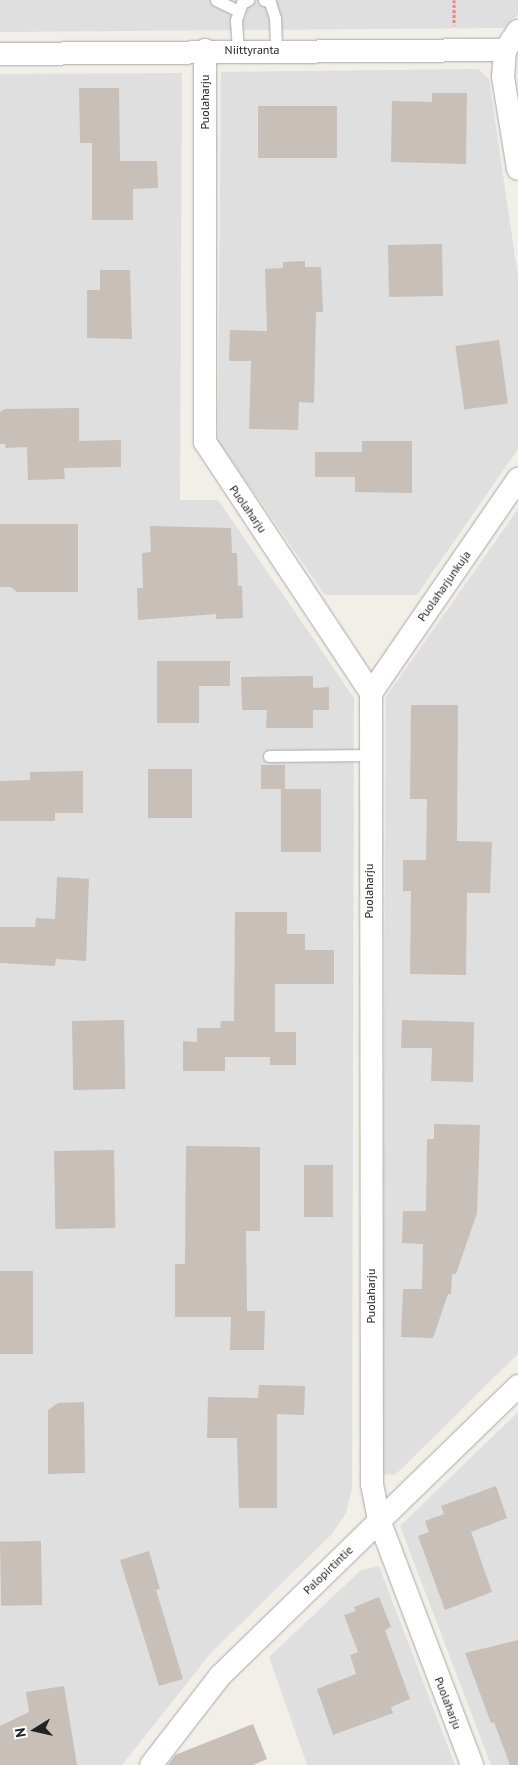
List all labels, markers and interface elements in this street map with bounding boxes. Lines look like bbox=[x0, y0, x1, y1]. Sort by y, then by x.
street label: Niittyranta bbox=[225, 43, 279, 57]
street label: Puolaharju bbox=[198, 75, 212, 129]
street label: Puolaharju bbox=[226, 482, 270, 536]
street label: Puolaharjunkuja bbox=[414, 548, 474, 624]
street label: Puolaharju bbox=[362, 864, 376, 918]
street label: Puolaharju bbox=[364, 1269, 378, 1323]
street label: Palopirtintie bbox=[300, 1543, 356, 1597]
street label: Puolaharju bbox=[431, 1675, 465, 1731]
north arrow bbox=[10, 1705, 60, 1755]
text: N bbox=[11, 1727, 30, 1739]

